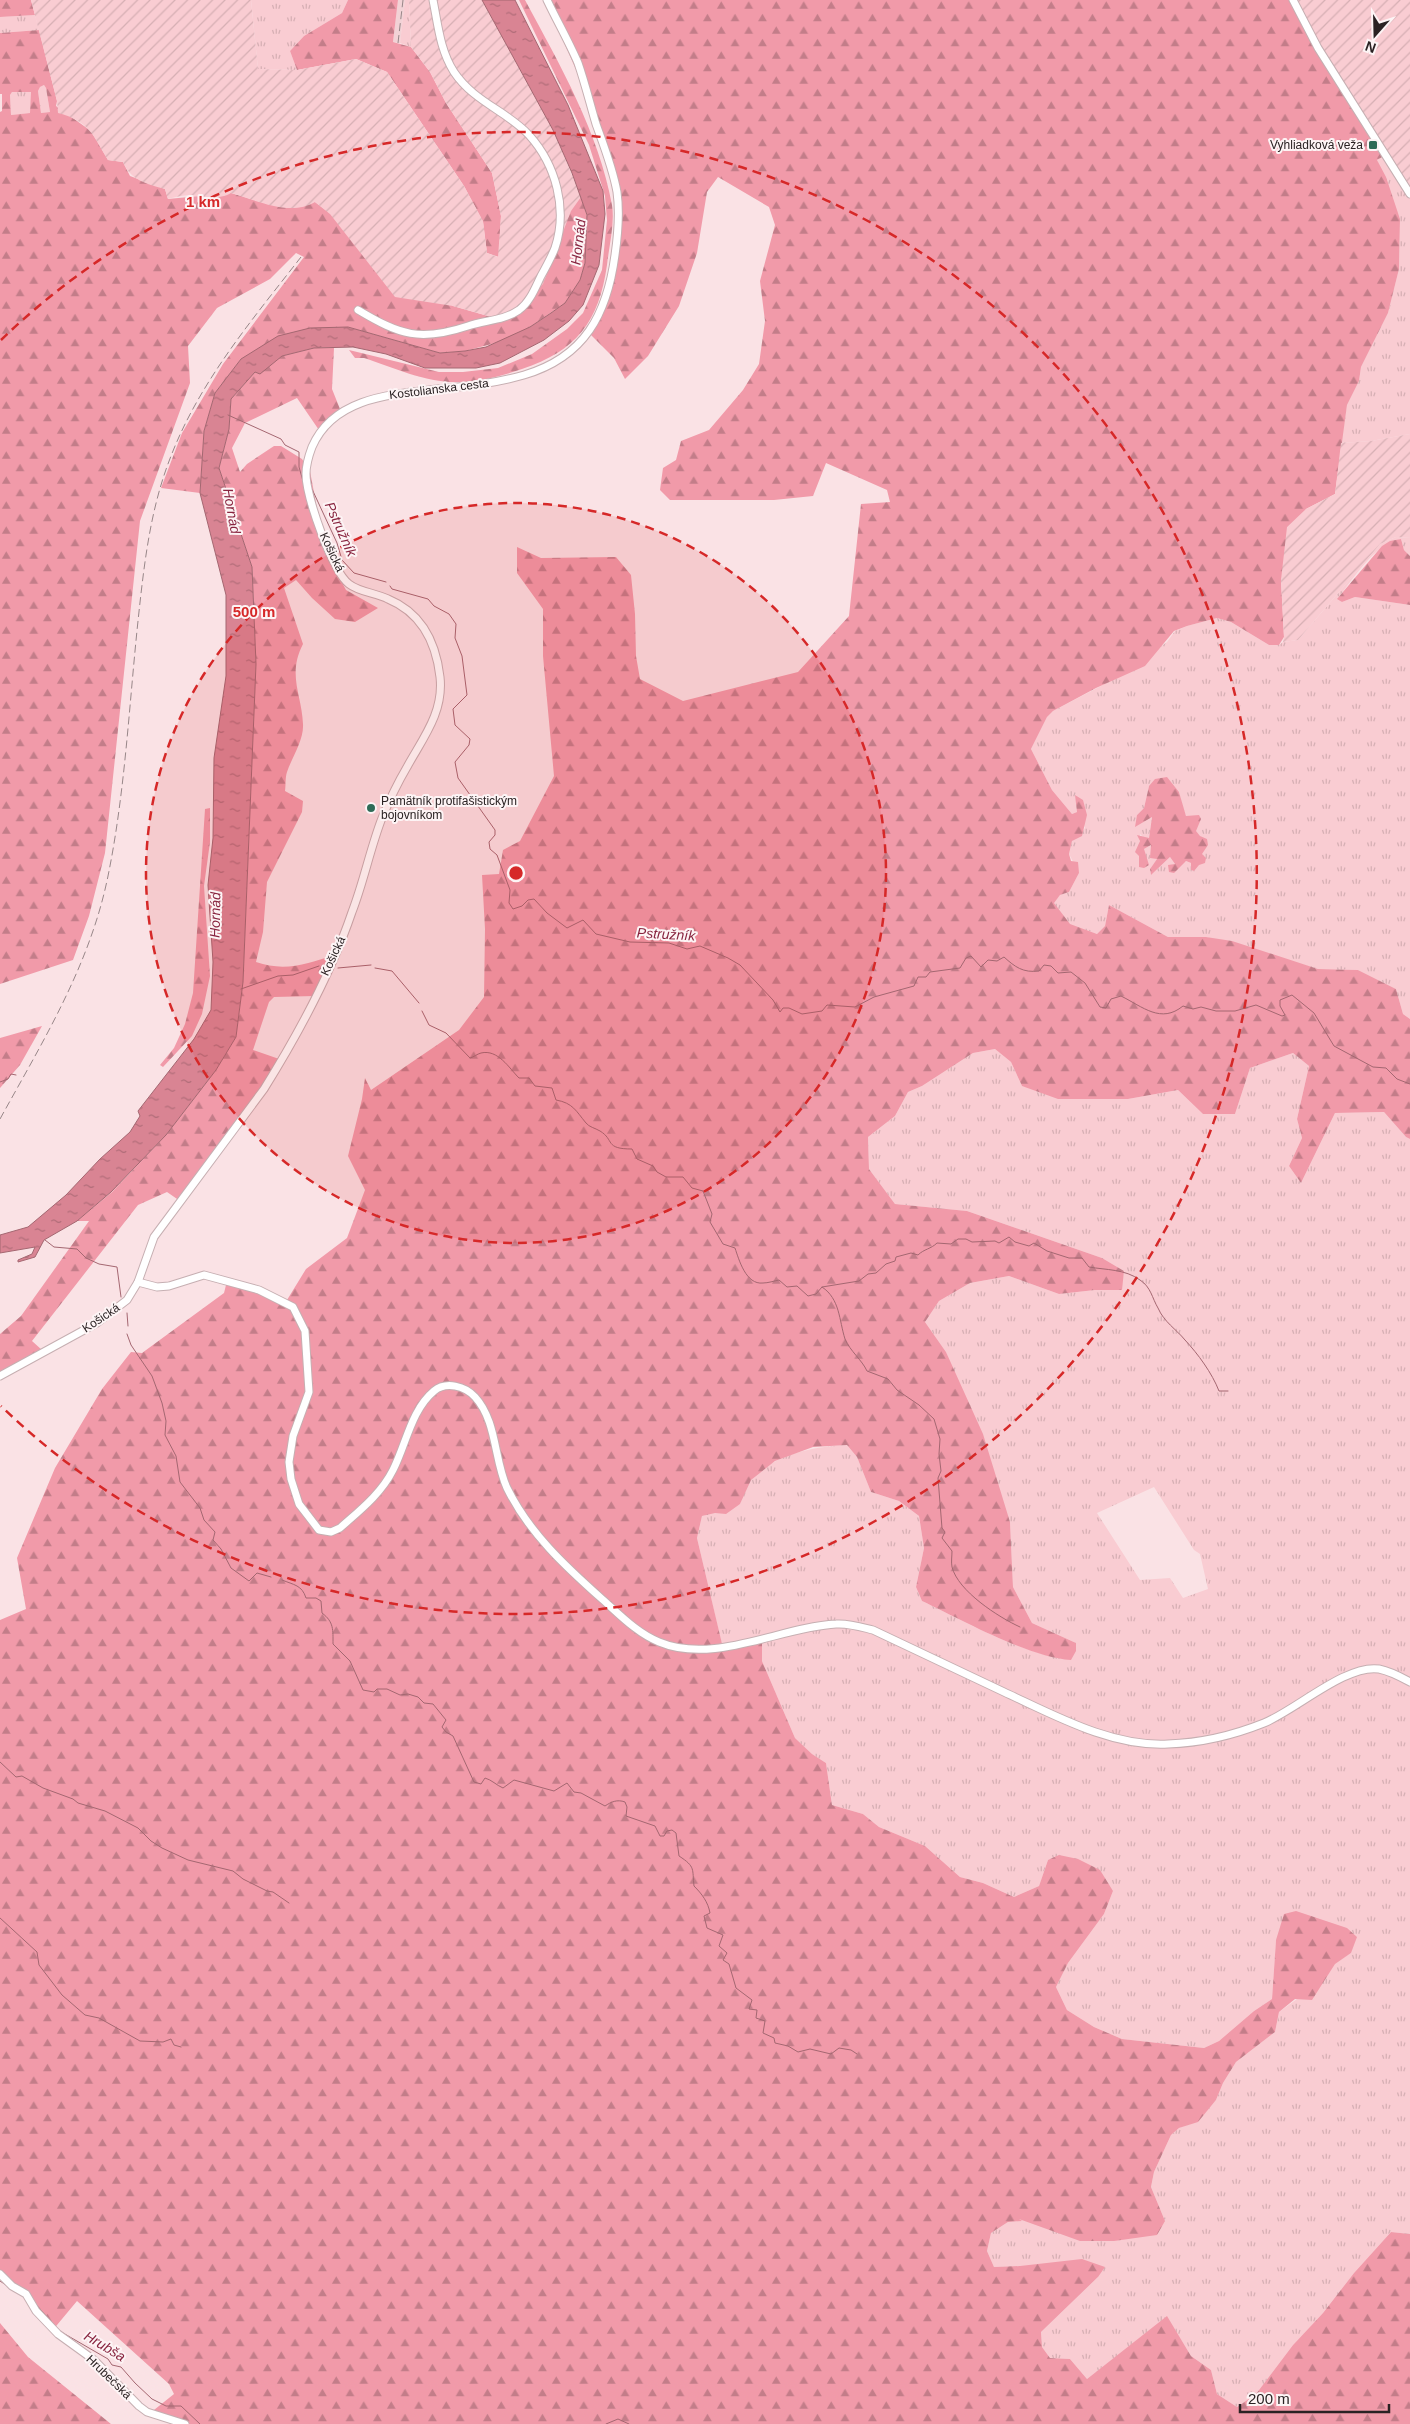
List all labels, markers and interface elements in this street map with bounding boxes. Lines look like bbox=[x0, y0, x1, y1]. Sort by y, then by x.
north arrow bbox=[1350, 10, 1400, 60]
text: N bbox=[1363, 38, 1378, 56]
place label: Vyhliadková veža bbox=[1270, 138, 1363, 152]
marker: Vyhliadková veža bbox=[1367, 139, 1379, 151]
text: 1 km bbox=[186, 193, 220, 210]
water label: Hornád bbox=[567, 217, 589, 266]
street label: Kostolianska cesta bbox=[388, 376, 490, 402]
water label: Hornád bbox=[220, 487, 244, 536]
water label: Pstružník bbox=[322, 499, 361, 560]
street label: Košická bbox=[317, 530, 347, 574]
text: 500 m bbox=[233, 603, 275, 620]
place label: Pamätník protifašistickým bojovníkom bbox=[381, 794, 517, 822]
marker: Pamätník protifašistickým bojovníkom bbox=[365, 802, 377, 814]
centre of rings bbox=[507, 864, 525, 882]
water label: Hornád bbox=[207, 891, 223, 938]
water label: Pstružník bbox=[636, 924, 697, 944]
street label: Košická bbox=[318, 934, 348, 978]
street label: Košická bbox=[80, 1300, 123, 1336]
water label: Hrubša bbox=[82, 2328, 129, 2365]
street label: Hrubečská bbox=[84, 2352, 135, 2402]
scale bar bbox=[1240, 2382, 1389, 2414]
text: 200 m bbox=[1248, 2390, 1290, 2407]

